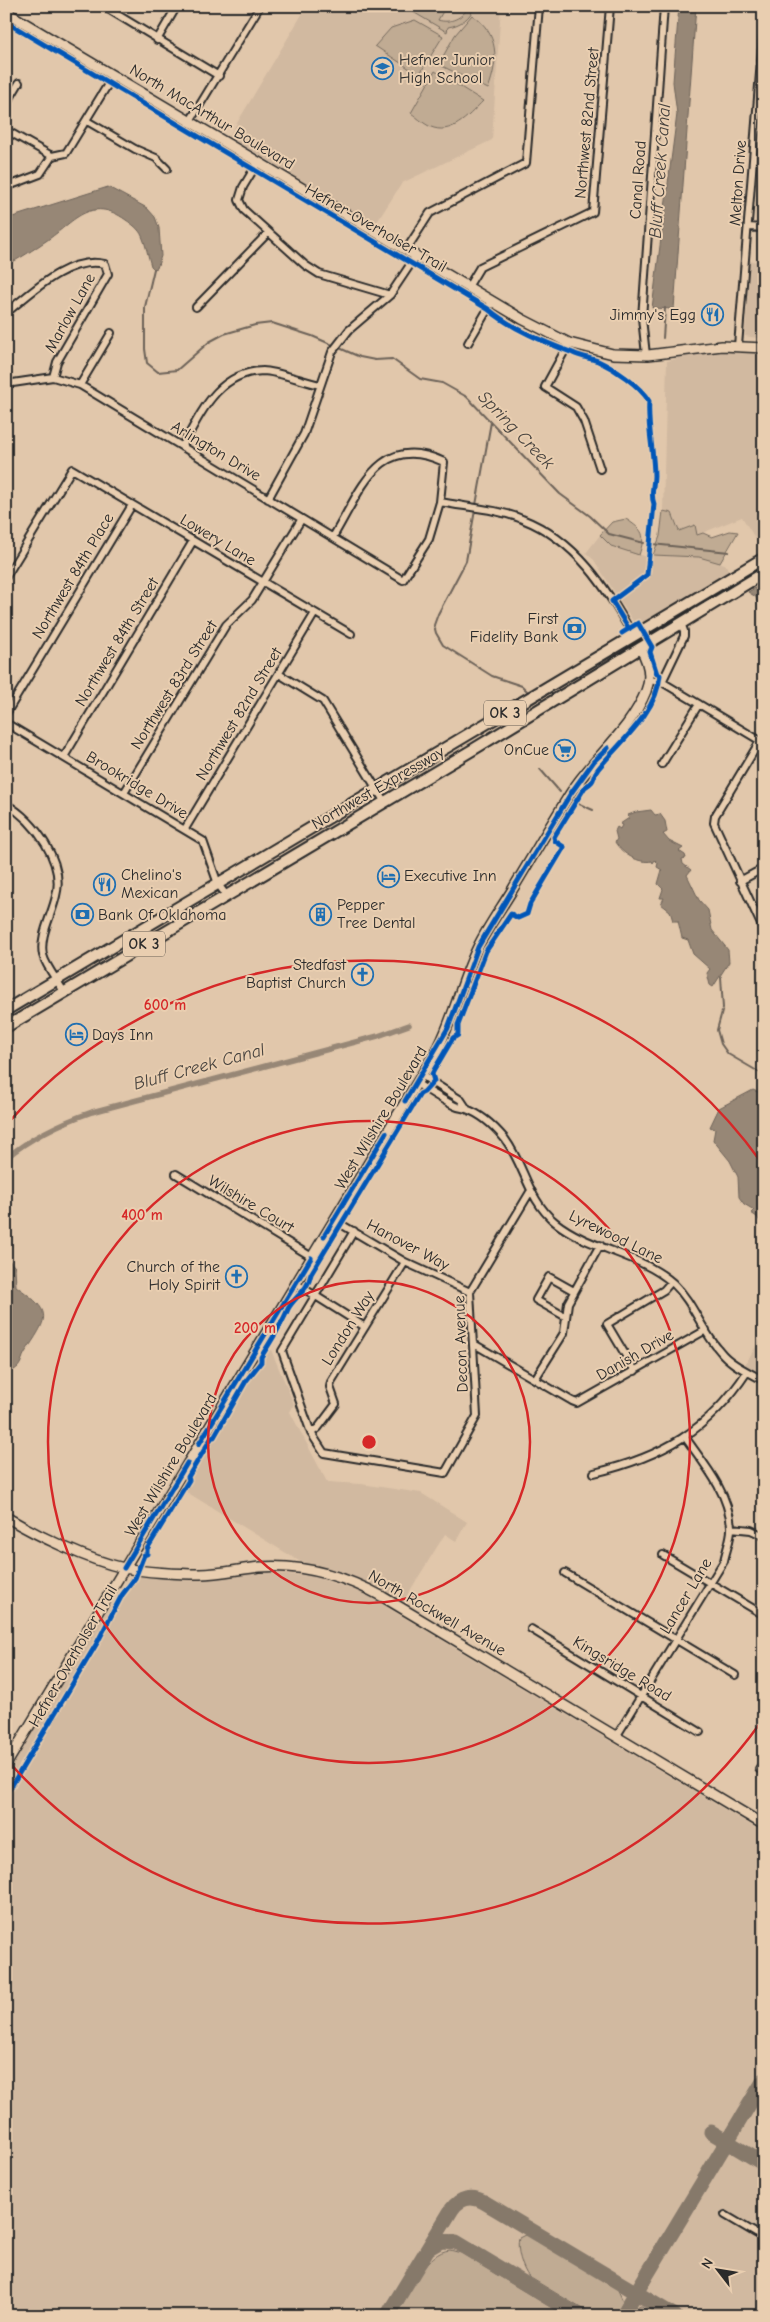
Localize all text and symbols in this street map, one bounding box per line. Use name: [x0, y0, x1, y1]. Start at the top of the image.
street label: Northwest 82nd Street: [571, 46, 603, 199]
place label: Hefner Junior High School: [399, 51, 495, 87]
school or university icon: Hefner Junior High School: [371, 57, 395, 81]
street label: North MacArthur Boulevard: [126, 61, 298, 173]
water label: Bluff Creek Canal: [645, 102, 675, 239]
street label: Melton Drive: [726, 139, 750, 227]
street label: Canal Road: [626, 140, 650, 220]
street label: Hefner-Overholser Trail: [302, 180, 450, 276]
street label: Marlow Lane: [41, 270, 99, 356]
restaurant icon: Jimmy's Egg: [700, 303, 724, 327]
place label: Jimmy's Egg: [610, 306, 696, 324]
water label: Spring Creek: [473, 387, 559, 474]
street label: Arlington Drive: [168, 417, 264, 485]
street label: Northwest 84th Place: [28, 510, 118, 642]
street label: Lowery Lane: [177, 510, 259, 570]
street label: Northwest 84th Street: [71, 574, 163, 710]
place label: First Fidelity Bank: [470, 610, 558, 646]
bank icon: First Fidelity Bank: [562, 616, 586, 640]
street label: Northwest 83rd Street: [127, 617, 221, 753]
street label: Northwest 82nd Street: [192, 644, 286, 784]
road number: OK 3: [484, 700, 526, 726]
supermarket icon: OnCue: [553, 738, 577, 762]
place label: OnCue: [504, 741, 549, 759]
street label: Northwest Expressway: [308, 742, 448, 833]
street label: Brookridge Drive: [83, 748, 191, 822]
hotel icon: Executive Inn: [376, 864, 400, 888]
place label: Chelino's Mexican: [121, 866, 182, 902]
place label: Executive Inn: [404, 867, 497, 885]
restaurant icon: Chelino's Mexican: [93, 872, 117, 896]
place label: Pepper Tree Dental: [337, 896, 416, 932]
building icon: Pepper Tree Dental: [309, 902, 333, 926]
bank icon: Bank Of Oklahoma: [70, 903, 94, 927]
place label: Bank Of Oklahoma: [98, 906, 227, 924]
road number: OK 3: [123, 932, 165, 956]
place label: Stedfast Baptist Church: [246, 956, 346, 992]
church icon: Stedfast Baptist Church: [350, 962, 374, 986]
text: 600 m: [144, 996, 186, 1014]
hotel icon: Days Inn: [64, 1023, 88, 1047]
place label: Days Inn: [92, 1026, 153, 1044]
water label: Bluff Creek Canal: [131, 1039, 268, 1095]
street label: West Wilshire Boulevard: [331, 1043, 431, 1193]
street label: Wilshire Court: [205, 1171, 297, 1237]
text: 400 m: [121, 1206, 163, 1224]
street label: Lyrewood Lane: [566, 1207, 666, 1267]
street label: Hanover Way: [363, 1216, 453, 1275]
place label: Church of the Holy Spirit: [127, 1258, 220, 1294]
church icon: Church of the Holy Spirit: [224, 1264, 248, 1288]
street label: London Way: [318, 1287, 378, 1369]
street label: Decon Avenue: [450, 1295, 472, 1393]
text: 200 m: [234, 1319, 276, 1337]
street label: Danish Drive: [593, 1326, 677, 1384]
street label: West Wilshire Boulevard: [121, 1390, 221, 1540]
centre of rings: [360, 1433, 378, 1451]
street label: Lancer Lane: [656, 1555, 716, 1637]
street label: North Rockwell Avenue: [365, 1566, 509, 1660]
street label: Hefner-Overholser Trail: [25, 1582, 121, 1730]
street label: Kingsridge Road: [570, 1633, 674, 1705]
north arrow: [692, 2244, 742, 2294]
text: N: [698, 2255, 717, 2272]

